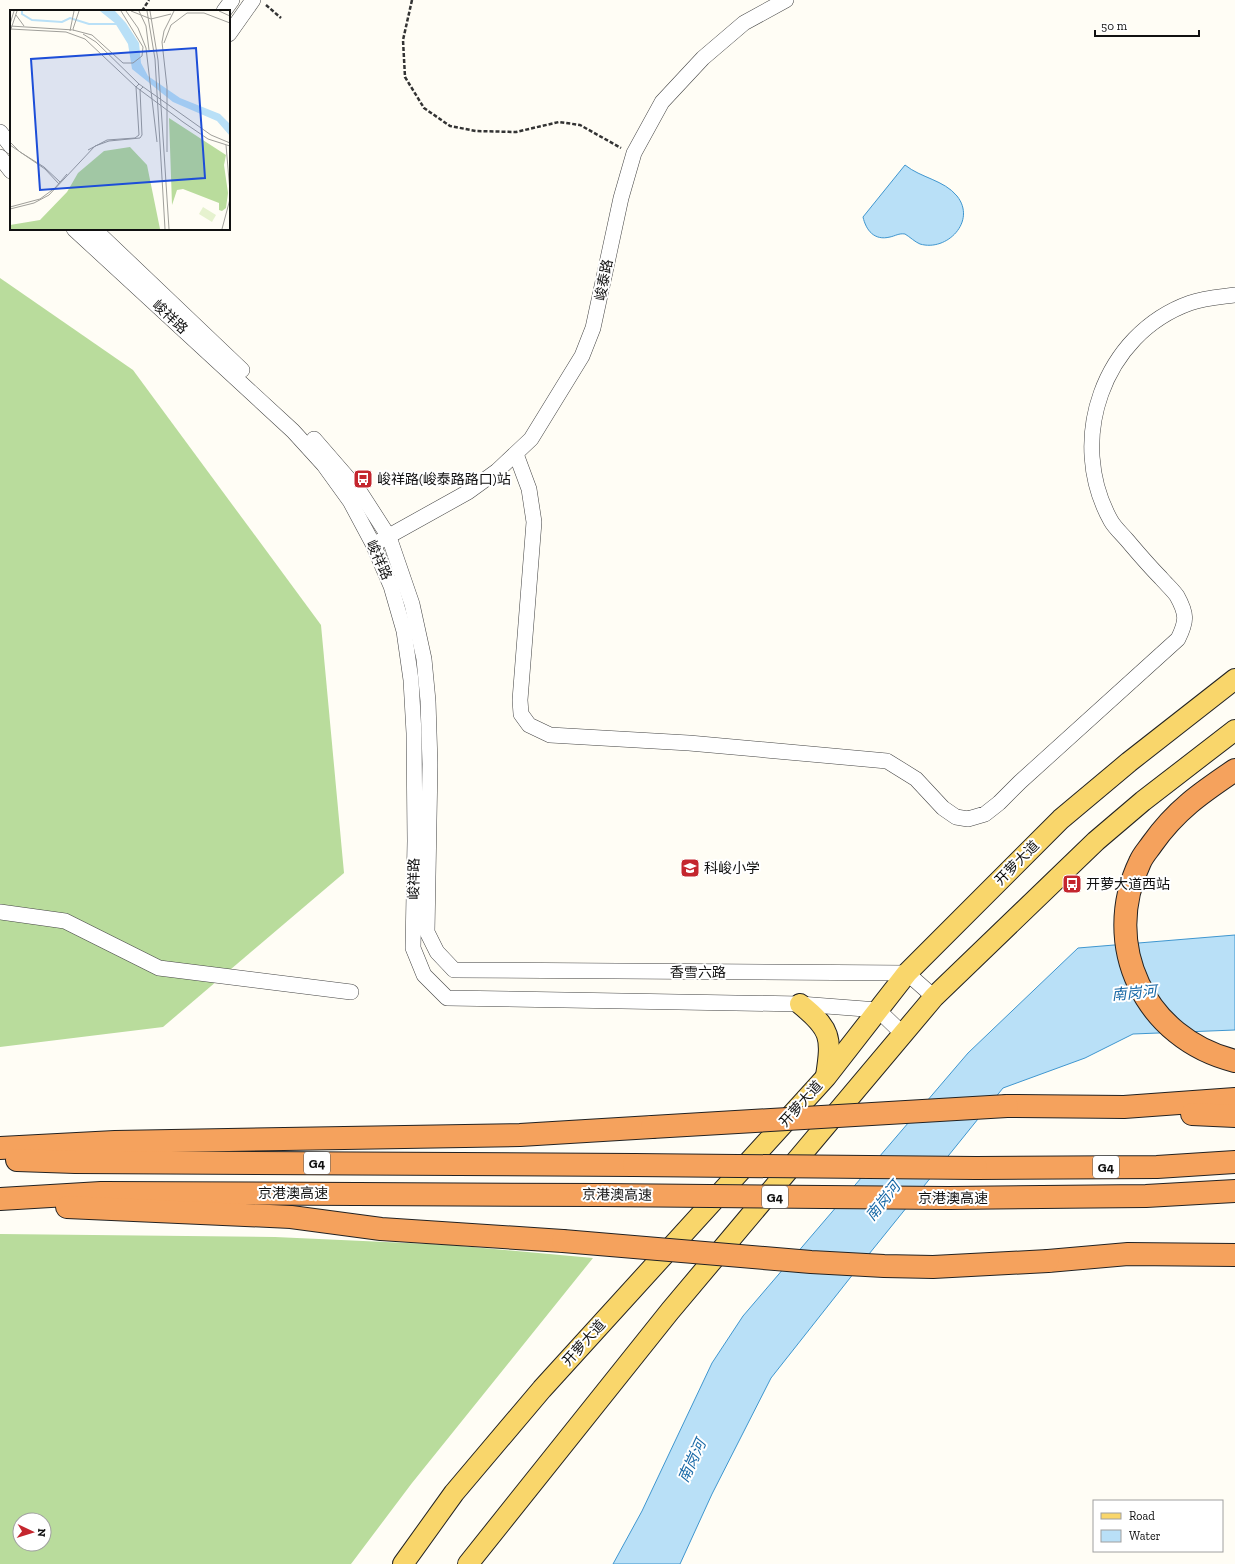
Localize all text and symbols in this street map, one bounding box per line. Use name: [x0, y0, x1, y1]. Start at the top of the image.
inset map: [10, 10, 230, 230]
scale bar: [1095, 12, 1199, 38]
text: 50 m: [1101, 19, 1128, 33]
street label: 峻泰路: [592, 258, 616, 302]
street label: 峻祥路: [149, 296, 191, 338]
bus stop icon: 峻祥路(峻泰路路口)站: [352, 468, 374, 490]
place label: 峻祥路(峻泰路路口)站: [377, 471, 511, 488]
street label: 峻祥路: [363, 537, 395, 583]
street label: 开萝大道: [991, 837, 1043, 889]
school or university icon: 科峻小学: [679, 857, 701, 879]
street label: 峻祥路: [405, 858, 423, 900]
place label: 科峻小学: [704, 860, 760, 877]
bus stop icon: 开萝大道西站: [1061, 873, 1083, 895]
place label: 开萝大道西站: [1086, 876, 1170, 893]
street label: 香雪六路: [670, 964, 726, 981]
water label: 南岗河: [1111, 982, 1160, 1004]
street label: 开萝大道: [776, 1078, 826, 1130]
road number: G4: [304, 1152, 330, 1174]
road number: G4: [1093, 1156, 1119, 1178]
water label: 南岗河: [862, 1176, 906, 1224]
street label: 京港澳高速: [258, 1185, 328, 1202]
street label: 京港澳高速: [582, 1186, 652, 1204]
road number: G4: [762, 1186, 788, 1208]
street label: 京港澳高速: [918, 1190, 988, 1207]
street label: 开萝大道: [559, 1317, 609, 1369]
water label: 南岗河: [674, 1434, 711, 1485]
legend: [1093, 1500, 1223, 1552]
text: Road: [1129, 1509, 1155, 1523]
north arrow: [12, 1512, 52, 1552]
text: N: [35, 1528, 48, 1538]
text: Water: [1129, 1529, 1161, 1543]

